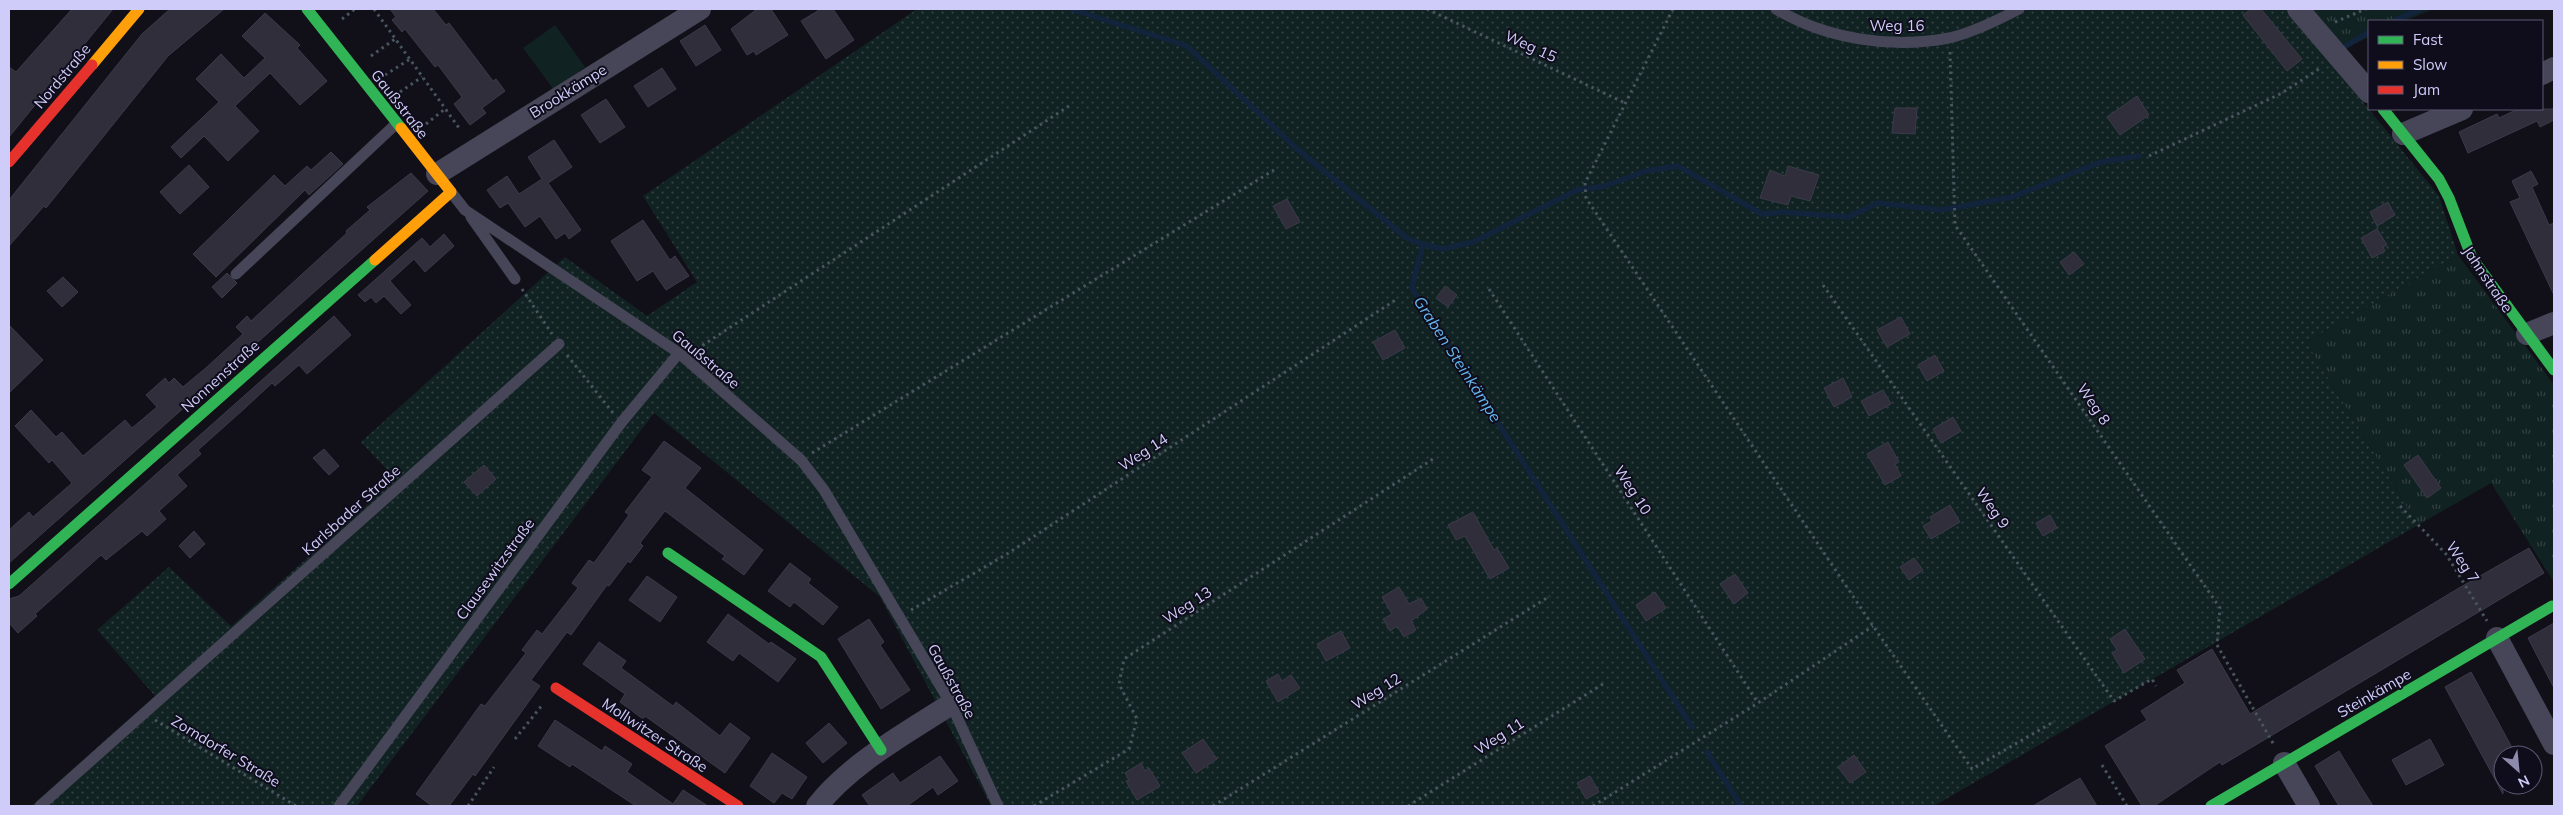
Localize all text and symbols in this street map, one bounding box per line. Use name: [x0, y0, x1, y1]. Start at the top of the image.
street label: Weg 16: [1870, 16, 1924, 35]
legend: [2368, 20, 2543, 110]
street label: Weg 15: [1502, 26, 1560, 66]
text: Fast: [2413, 30, 2443, 49]
street label: Nordstraße: [29, 40, 95, 112]
text: Slow: [2413, 55, 2447, 74]
street label: Brookkämpe: [526, 60, 610, 122]
street label: Gaußstraße: [367, 66, 433, 142]
text: Jam: [2413, 80, 2440, 99]
street label: Jahnstraße: [2459, 242, 2517, 316]
water label: Graben Steinkämpe: [1410, 292, 1506, 426]
street label: Gaußstraße: [668, 325, 744, 393]
street label: Nonnenstraße: [177, 336, 263, 416]
street label: Weg 8: [2073, 380, 2115, 428]
street label: Weg 14: [1115, 429, 1171, 475]
street label: Karlsbader Straße: [298, 461, 404, 559]
street label: Weg 10: [1610, 462, 1656, 518]
street label: Weg 9: [1972, 484, 2014, 532]
street label: Clausewitzstraße: [452, 514, 538, 624]
street label: Weg 7: [2442, 538, 2484, 586]
street label: Weg 13: [1159, 582, 1215, 628]
street label: Gaußstraße: [924, 640, 980, 722]
street label: Steinkämpe: [2334, 664, 2414, 722]
street label: Weg 12: [1348, 668, 1404, 714]
street label: Mollwitzer Straße: [599, 694, 711, 776]
street label: Zorndorfer Straße: [168, 711, 284, 791]
street label: Weg 11: [1471, 713, 1527, 759]
north arrow: [2493, 745, 2543, 795]
text: N: [2515, 771, 2533, 792]

